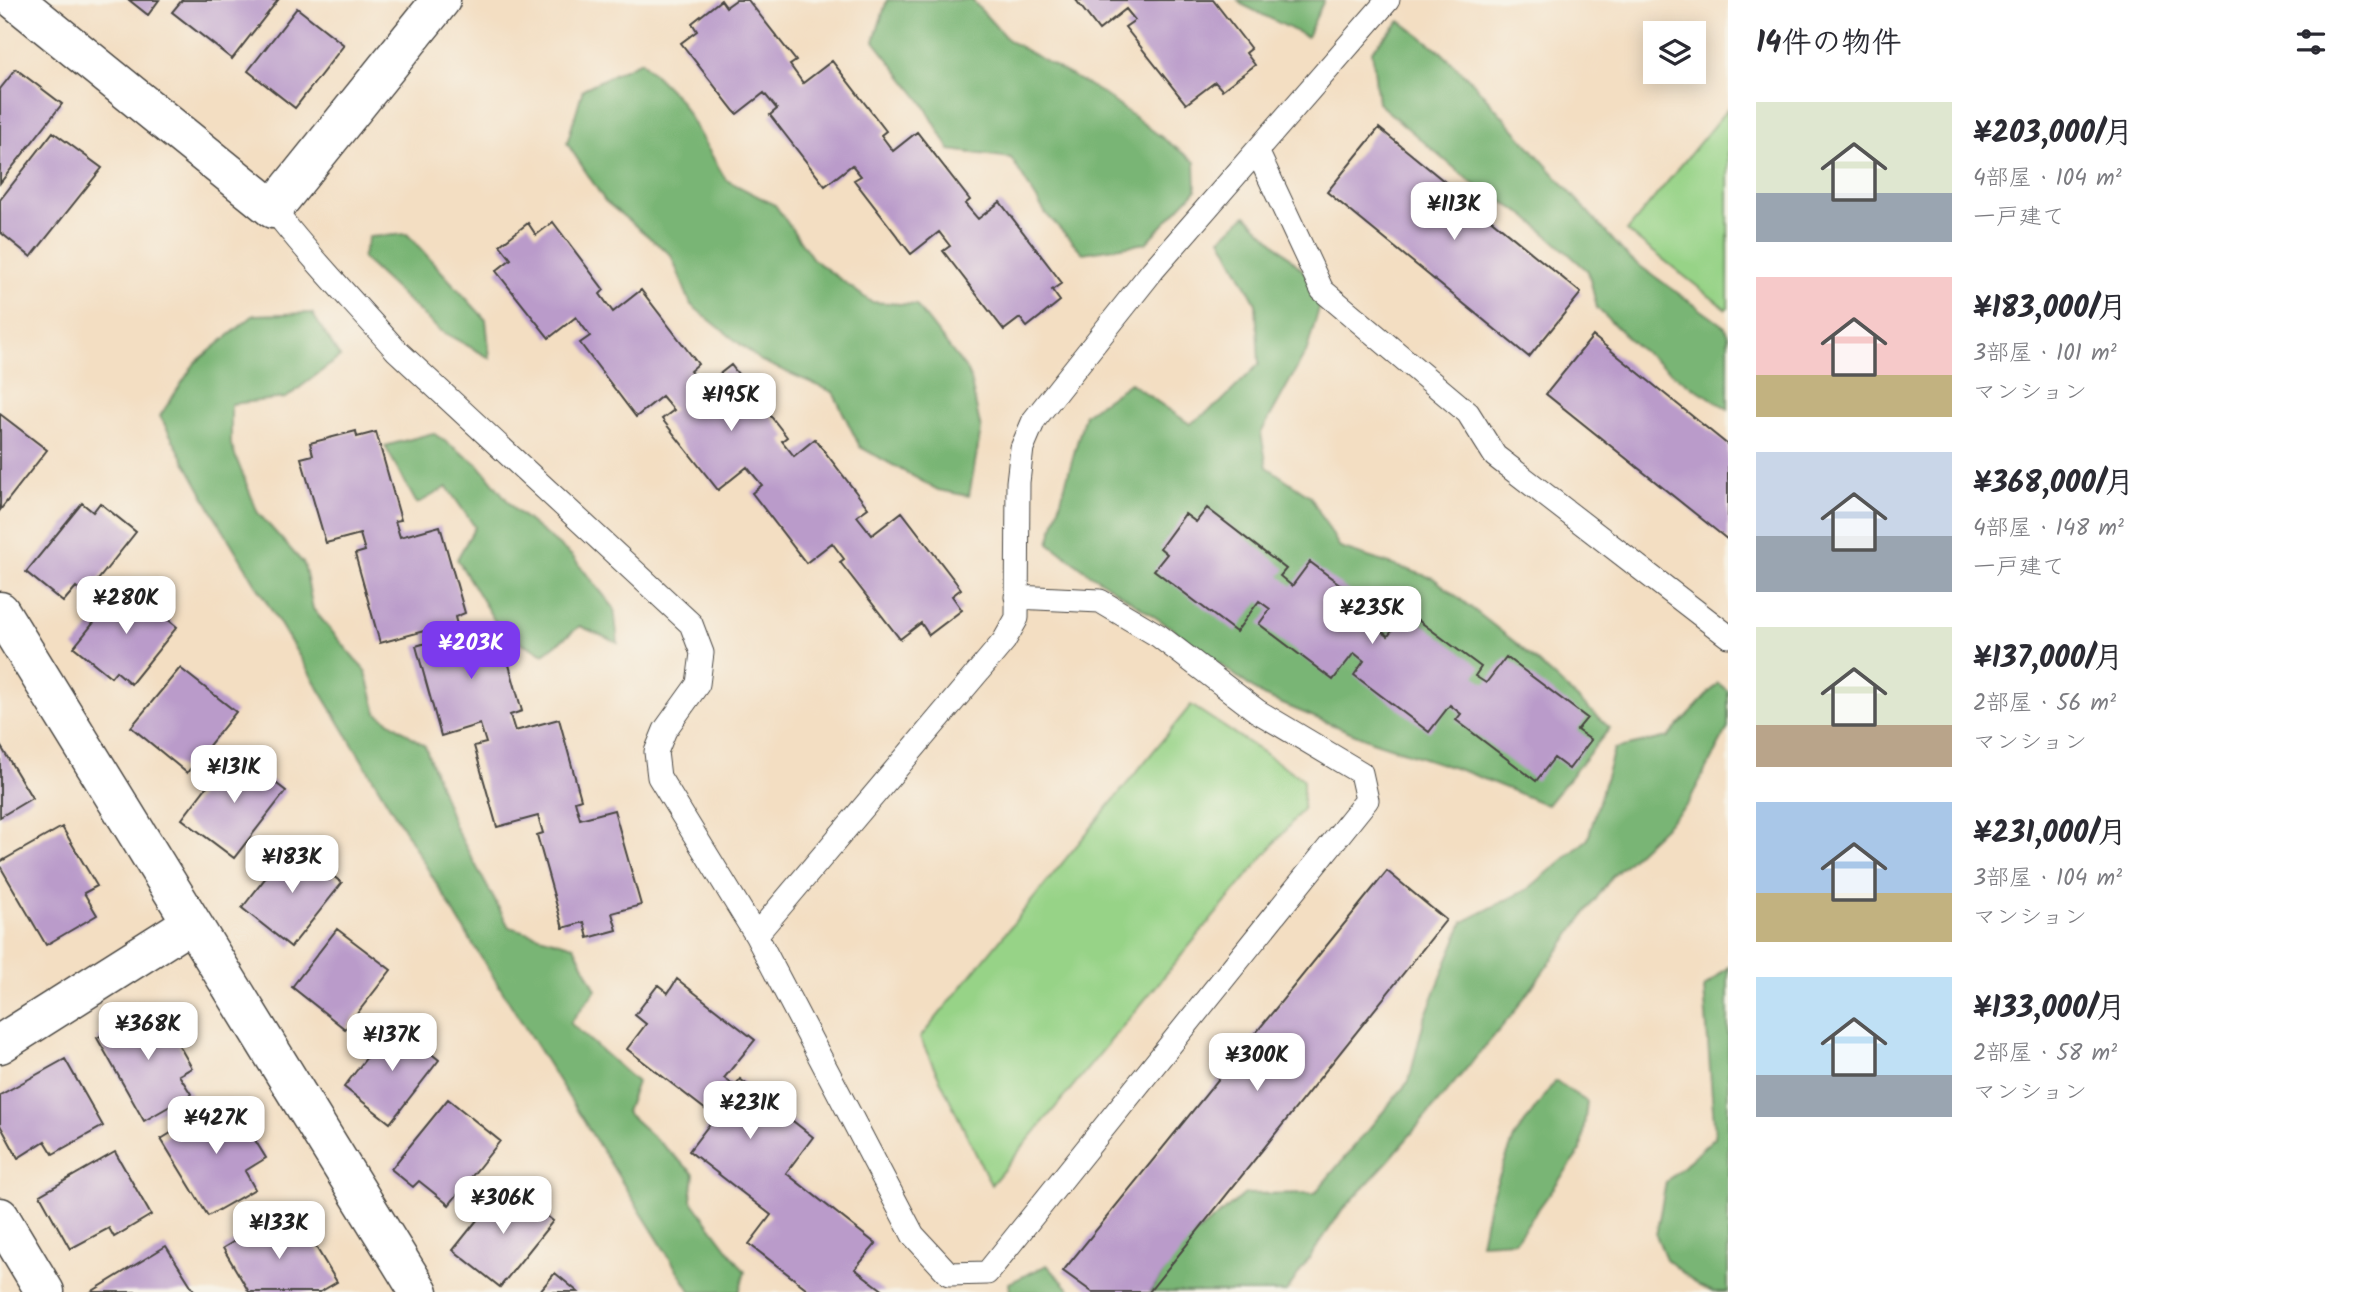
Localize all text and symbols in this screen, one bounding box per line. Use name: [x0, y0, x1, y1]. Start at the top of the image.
text: 14件の物件: [1756, 20, 1901, 68]
map controls: [1643, 21, 1706, 84]
button: layers: [1643, 21, 1706, 84]
icon: filters: [2292, 23, 2330, 61]
text: ¥203,000/月: [1973, 110, 2133, 158]
icon: home: [1812, 130, 1896, 214]
text: 4部屋 · 104 m²: [1973, 161, 2122, 197]
pin: ¥113K: [1405, 182, 1503, 242]
text: ¥113K: [1427, 187, 1481, 223]
text: 一戸建て: [1973, 200, 2065, 236]
text: ¥183,000/月: [1973, 285, 2127, 333]
icon: home: [1812, 305, 1896, 389]
text: 3部屋 · 101 m²: [1973, 336, 2117, 372]
pin: ¥195K: [682, 374, 780, 433]
text: マンション: [1973, 375, 2087, 411]
text: ¥195K: [702, 378, 760, 414]
text: ¥368,000/月: [1973, 460, 2134, 508]
icon: home: [1812, 480, 1896, 564]
text: 4部屋 · 148 m²: [1973, 511, 2124, 547]
text: 一戸建て: [1973, 550, 2065, 586]
pin: ¥280K: [77, 576, 175, 636]
text: ¥280K: [93, 581, 159, 617]
pin: ¥235K: [1323, 586, 1421, 646]
text: ¥235K: [1339, 591, 1405, 627]
pin: ¥203K: [422, 622, 520, 681]
text: ¥203K: [438, 626, 504, 662]
text: ¥137,000/月: [1973, 635, 2124, 683]
icon: home: [1812, 655, 1896, 739]
text: 2部屋 · 56 m²: [1973, 686, 2116, 722]
text: マンション: [1973, 725, 2087, 761]
pin: ¥131K: [185, 746, 283, 805]
text: ¥131K: [207, 750, 261, 786]
text: ¥231,000/月: [1973, 810, 2127, 858]
icon: home: [1812, 830, 1896, 914]
pin: ¥183K: [243, 836, 341, 895]
text: ¥183K: [261, 840, 323, 876]
text: 3部屋 · 104 m²: [1973, 861, 2122, 897]
text: マンション: [1973, 900, 2087, 936]
text: ¥133,000/月: [1973, 985, 2126, 1033]
pin: ¥368K: [99, 1002, 197, 1062]
icon: home: [1812, 1005, 1896, 1089]
text: ¥368K: [115, 1007, 181, 1043]
pin: ¥137K: [343, 1014, 441, 1073]
text: ¥137K: [363, 1018, 421, 1054]
pin: ¥300K: [1208, 1034, 1306, 1093]
text: 2部屋 · 58 m²: [1973, 1036, 2117, 1072]
text: ¥300K: [1225, 1038, 1289, 1074]
text: マンション: [1973, 1075, 2087, 1111]
pin: ¥231K: [701, 1082, 799, 1141]
text: ¥231K: [720, 1086, 780, 1122]
pin: ¥427K: [167, 1096, 265, 1156]
text: ¥427K: [184, 1101, 248, 1137]
pin: ¥306K: [454, 1176, 552, 1236]
text: ¥306K: [471, 1181, 535, 1217]
pin: ¥133K: [230, 1202, 328, 1261]
text: ¥133K: [249, 1206, 309, 1242]

